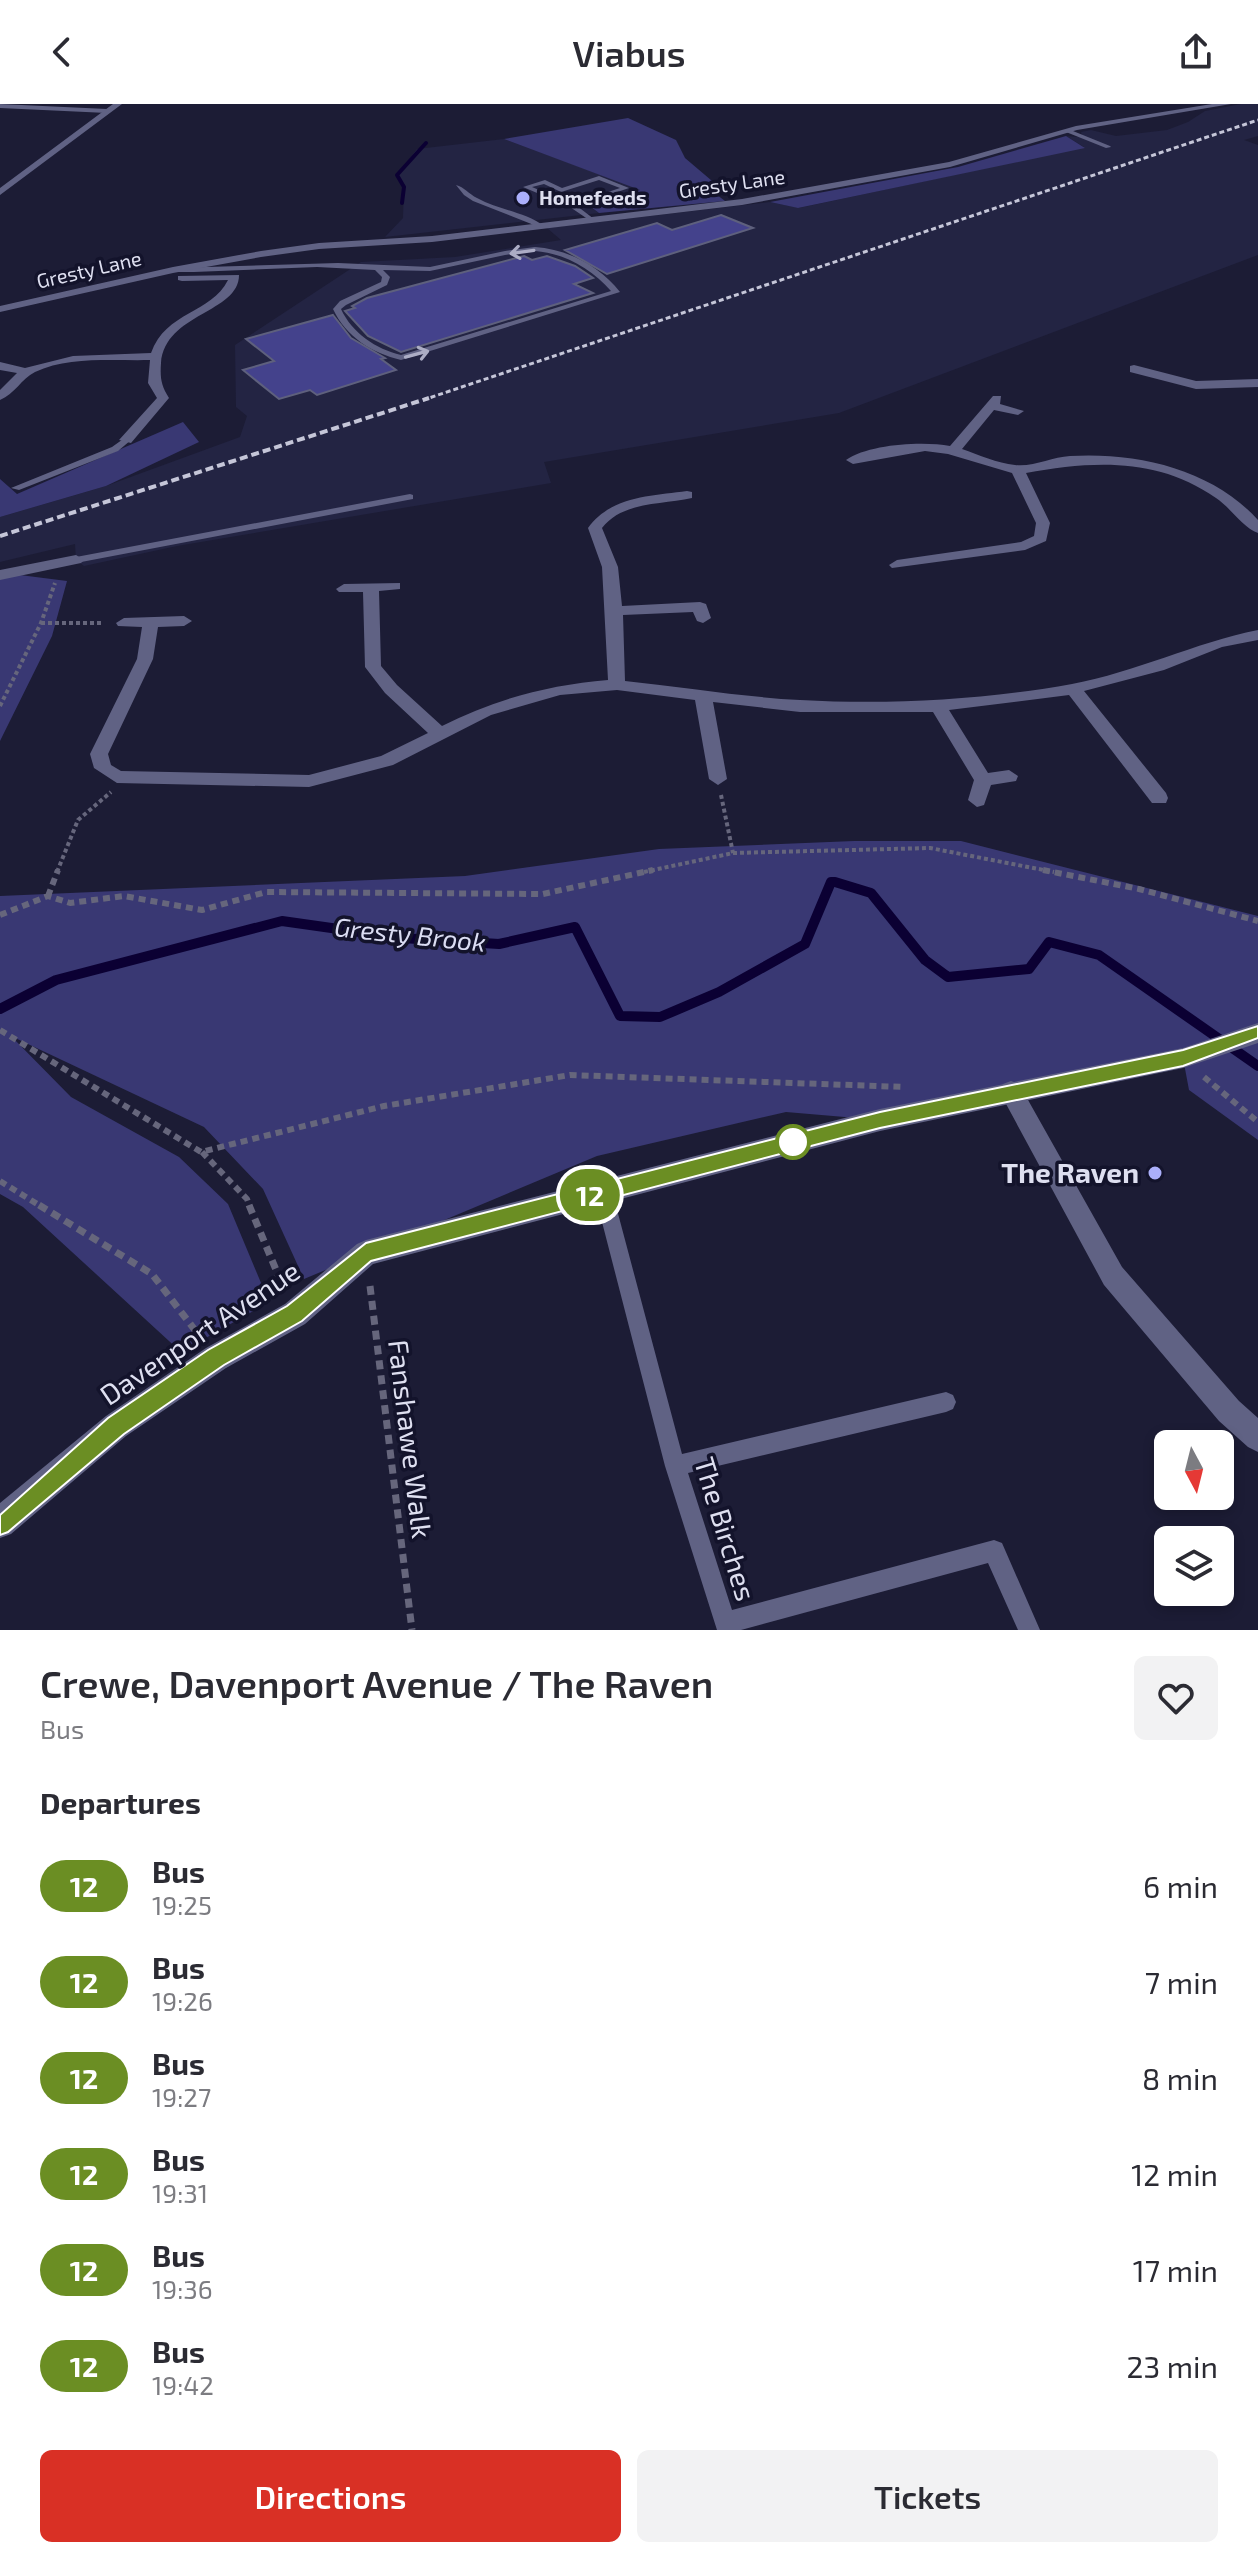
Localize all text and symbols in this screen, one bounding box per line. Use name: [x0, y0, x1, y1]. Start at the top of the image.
icon: back: [40, 30, 84, 74]
icon: share: [1174, 30, 1218, 74]
text: Viabus: [572, 31, 686, 74]
street label: Gresty Lane: [677, 164, 787, 202]
place label: Homefeeds: [539, 185, 647, 209]
marker: Homefeeds: [514, 189, 532, 207]
one-way arrow: [509, 244, 536, 259]
street label: Gresty Lane: [34, 245, 144, 293]
one-way arrow: [404, 346, 430, 361]
water label: Gresty Brook: [333, 910, 487, 958]
unlabelled marker: [776, 1125, 810, 1159]
place label: The Raven: [1001, 1155, 1139, 1189]
marker: The Raven: [1146, 1164, 1164, 1182]
line badge: 12: [554, 1169, 626, 1221]
text: 12: [576, 1178, 604, 1212]
street label: Davenport Avenue: [93, 1253, 306, 1412]
street label: Fanshawe Walk: [382, 1338, 440, 1540]
north arrow: [1154, 1430, 1234, 1510]
map controls: [1154, 1430, 1234, 1606]
street label: The Birches: [688, 1453, 764, 1605]
button: layers: [1154, 1526, 1234, 1606]
button: heart: [1134, 1656, 1218, 1740]
text: Crewe, Davenport Avenue / The Raven: [40, 1660, 713, 1706]
text: Bus: [40, 1713, 84, 1744]
text: Departures: [40, 1784, 201, 1820]
text: Bus: [152, 1853, 205, 1889]
text: 6 min: [1143, 1868, 1218, 1904]
text: 12: [70, 1869, 98, 1903]
text: 19:25: [152, 1889, 212, 1920]
text: Bus: [152, 1949, 205, 1985]
text: 7 min: [1145, 1964, 1218, 2000]
text: 12: [70, 1965, 98, 1999]
text: 19:26: [152, 1985, 213, 2016]
text: Bus: [152, 2045, 205, 2081]
text: 8 min: [1142, 2060, 1218, 2096]
text: 12: [70, 2061, 98, 2095]
text: 19:27: [152, 2081, 211, 2112]
text: Bus: [152, 2141, 205, 2177]
text: 12 min: [1131, 2156, 1218, 2192]
text: 12: [70, 2157, 98, 2191]
text: 19:31: [152, 2177, 208, 2208]
text: Bus: [152, 2237, 205, 2273]
text: 17 min: [1133, 2252, 1218, 2288]
text: 12: [70, 2253, 98, 2287]
text: 19:36: [152, 2273, 213, 2304]
text: Bus: [152, 2333, 205, 2369]
text: 23 min: [1127, 2348, 1218, 2384]
text: 12: [70, 2349, 98, 2383]
text: 19:42: [152, 2369, 214, 2400]
button: Directions: [40, 2450, 621, 2542]
button: Tickets: [637, 2450, 1218, 2542]

